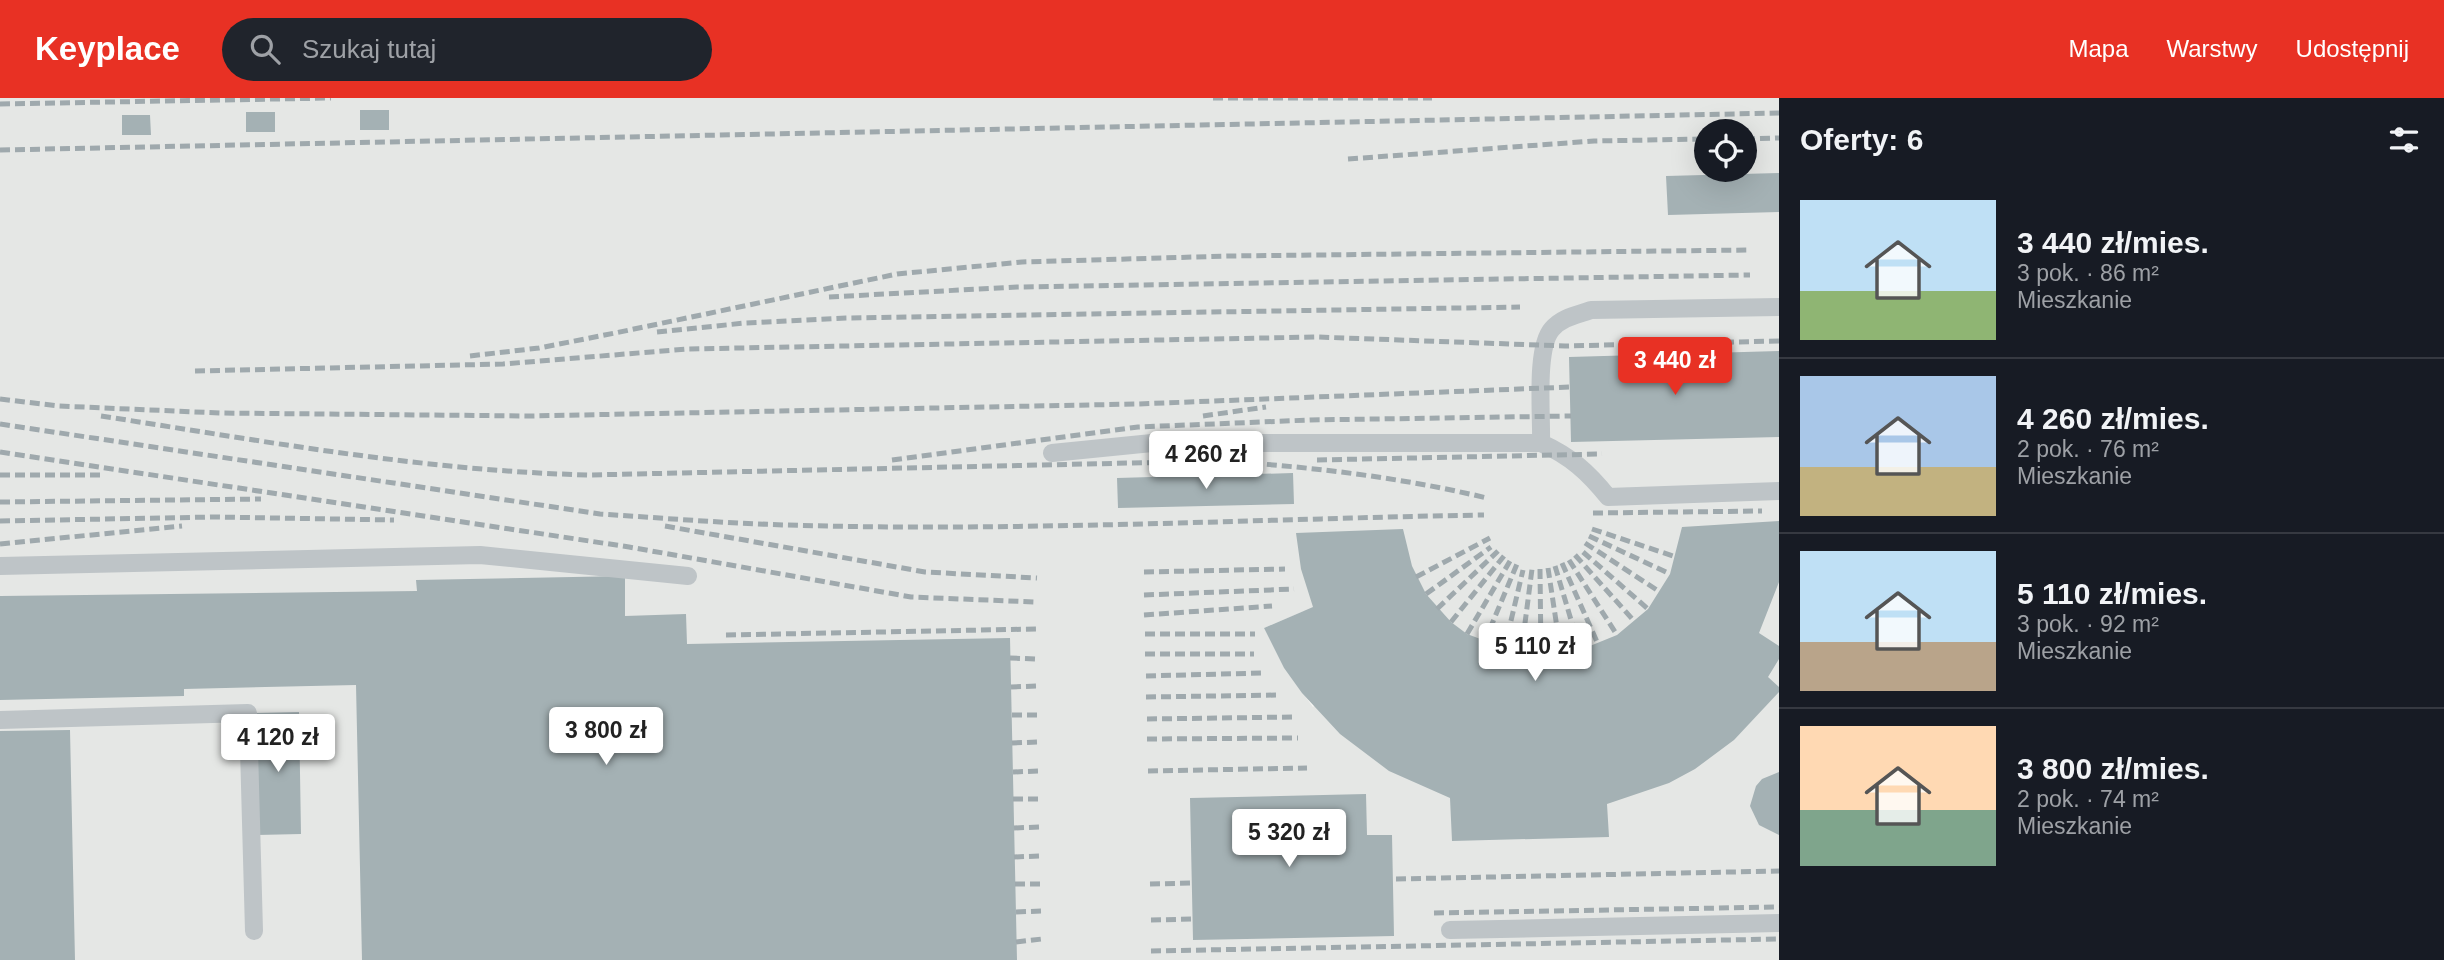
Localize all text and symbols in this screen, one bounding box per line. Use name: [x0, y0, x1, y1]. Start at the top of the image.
search box: [222, 18, 712, 81]
text: Keyplace: [35, 30, 180, 67]
icon: search: [246, 30, 284, 68]
text: Szukaj tutaj: [302, 34, 436, 64]
text: Mapa: [2068, 35, 2128, 62]
text: Warstwy: [2166, 35, 2258, 62]
text: Udostępnij: [2296, 35, 2409, 62]
map controls: [1694, 119, 1757, 182]
button: locate: [1694, 119, 1757, 182]
icon: filters: [2385, 121, 2423, 159]
text: Oferty: 6: [1800, 123, 1923, 156]
text: 3 440 zł/mies.: [2017, 226, 2209, 259]
icon: home: [1856, 228, 1940, 312]
text: 3 pok. · 86 m²: [2017, 260, 2159, 286]
text: Mieszkanie: [2017, 287, 2132, 313]
pin: 3 440 zł: [1603, 338, 1747, 397]
text: 3 440 zł: [1634, 347, 1716, 373]
text: 4 260 zł/mies.: [2017, 402, 2209, 435]
icon: home: [1856, 404, 1940, 488]
pin: 4 260 zł: [1134, 432, 1278, 491]
text: 2 pok. · 76 m²: [2017, 436, 2159, 462]
text: 4 260 zł: [1165, 441, 1247, 467]
text: Mieszkanie: [2017, 463, 2132, 489]
text: 5 110 zł/mies.: [2017, 577, 2207, 610]
icon: home: [1856, 579, 1940, 663]
text: 3 pok. · 92 m²: [2017, 611, 2159, 637]
pin: 5 110 zł: [1463, 624, 1607, 683]
text: 5 110 zł: [1495, 633, 1575, 659]
text: Mieszkanie: [2017, 638, 2132, 664]
pin: 3 800 zł: [534, 708, 678, 767]
pin: 4 120 zł: [206, 714, 350, 774]
text: 3 800 zł: [565, 717, 647, 743]
text: 4 120 zł: [237, 724, 319, 750]
text: 3 800 zł/mies.: [2017, 752, 2209, 785]
icon: home: [1856, 754, 1940, 838]
text: 2 pok. · 74 m²: [2017, 786, 2159, 812]
pin: 5 320 zł: [1217, 810, 1361, 869]
text: Mieszkanie: [2017, 813, 2132, 839]
text: 5 320 zł: [1248, 819, 1330, 845]

